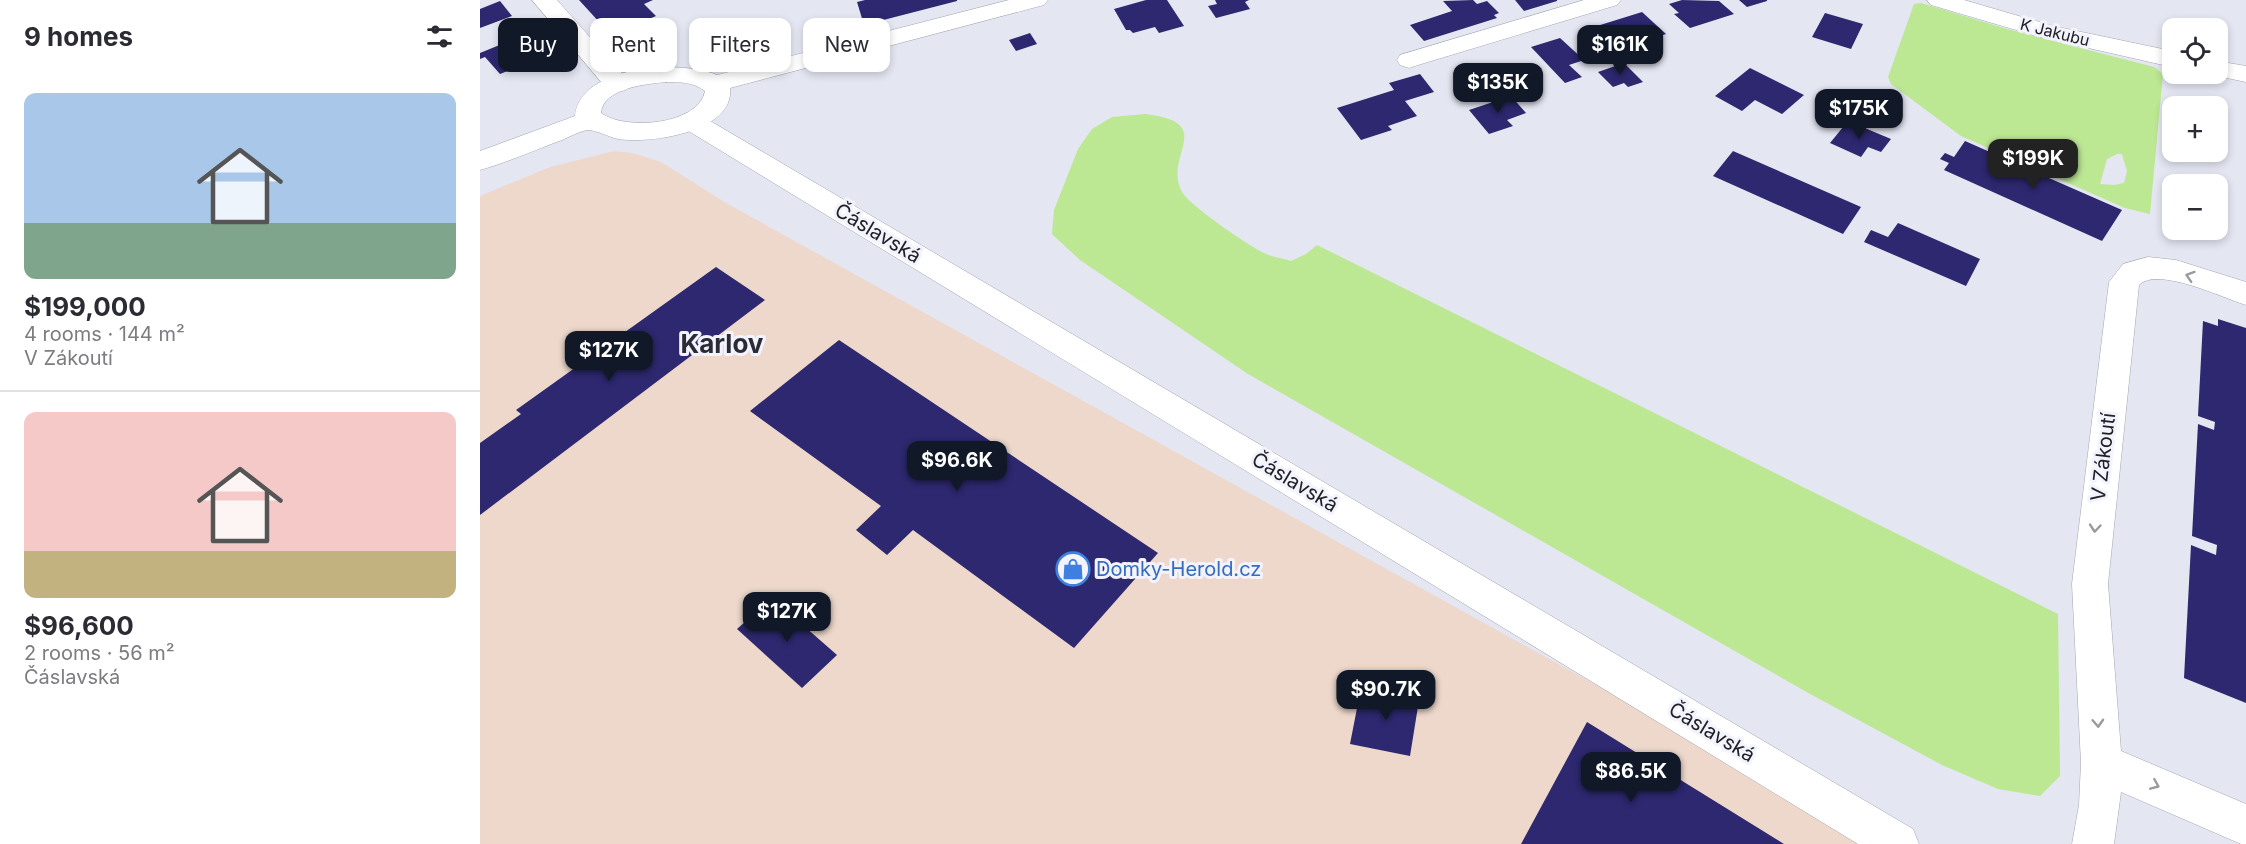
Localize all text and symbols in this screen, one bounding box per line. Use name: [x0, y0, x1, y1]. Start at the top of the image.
street label: K Jakubu: [2018, 14, 2092, 50]
chip: Buy: [498, 18, 578, 72]
chip: Rent: [590, 18, 677, 72]
chip: Filters: [689, 18, 791, 72]
chip: New: [803, 18, 890, 72]
map controls: [2162, 18, 2228, 240]
button: locate: [2162, 18, 2228, 84]
icon: filters: [423, 20, 456, 53]
text: 9 homes: [24, 21, 133, 52]
pin: $161K: [1578, 25, 1662, 76]
text: $161K: [1591, 32, 1649, 56]
pin: $135K: [1456, 63, 1540, 114]
text: $135K: [1467, 70, 1529, 94]
pin: $175K: [1817, 89, 1901, 140]
text: $175K: [1829, 96, 1889, 120]
button: +: [2162, 96, 2228, 162]
icon: home: [186, 132, 294, 240]
pin: $199K: [1991, 139, 2075, 190]
text: $199K: [2002, 146, 2064, 170]
button: −: [2162, 174, 2228, 240]
street label: Čáslavská: [831, 198, 925, 268]
one-way arrow: [2185, 271, 2196, 284]
text: $199,000: [24, 291, 146, 322]
text: 4 rooms · 144 m²: [24, 322, 185, 346]
district label: Karlov: [681, 328, 764, 359]
pin: $127K: [567, 331, 651, 382]
text: $127K: [579, 338, 639, 362]
text: V Zákoutí: [24, 346, 113, 370]
street label: V Zákoutí: [2086, 411, 2120, 503]
pin: $96.6K: [908, 441, 1006, 492]
street label: Čáslavská: [1248, 447, 1342, 517]
text: $96.6K: [921, 448, 993, 472]
icon: home: [186, 451, 294, 559]
one-way arrow: [2089, 524, 2102, 533]
shop icon: Domky-Herold.cz: [1055, 551, 1091, 587]
place label: Domky-Herold.cz: [1096, 557, 1261, 581]
pin: $127K: [745, 592, 829, 643]
text: $127K: [757, 599, 817, 623]
text: $96,600: [24, 610, 134, 641]
text: 2 rooms · 56 m²: [24, 641, 175, 665]
text: Čáslavská: [24, 665, 120, 689]
pin: $90.7K: [1337, 670, 1435, 721]
text: $90.7K: [1350, 677, 1422, 701]
street label: Čáslavská: [1665, 697, 1759, 767]
one-way arrow: [2092, 718, 2105, 727]
pin: $86.5K: [1582, 752, 1680, 803]
text: $86.5K: [1595, 759, 1667, 783]
one-way arrow: [2149, 778, 2160, 790]

